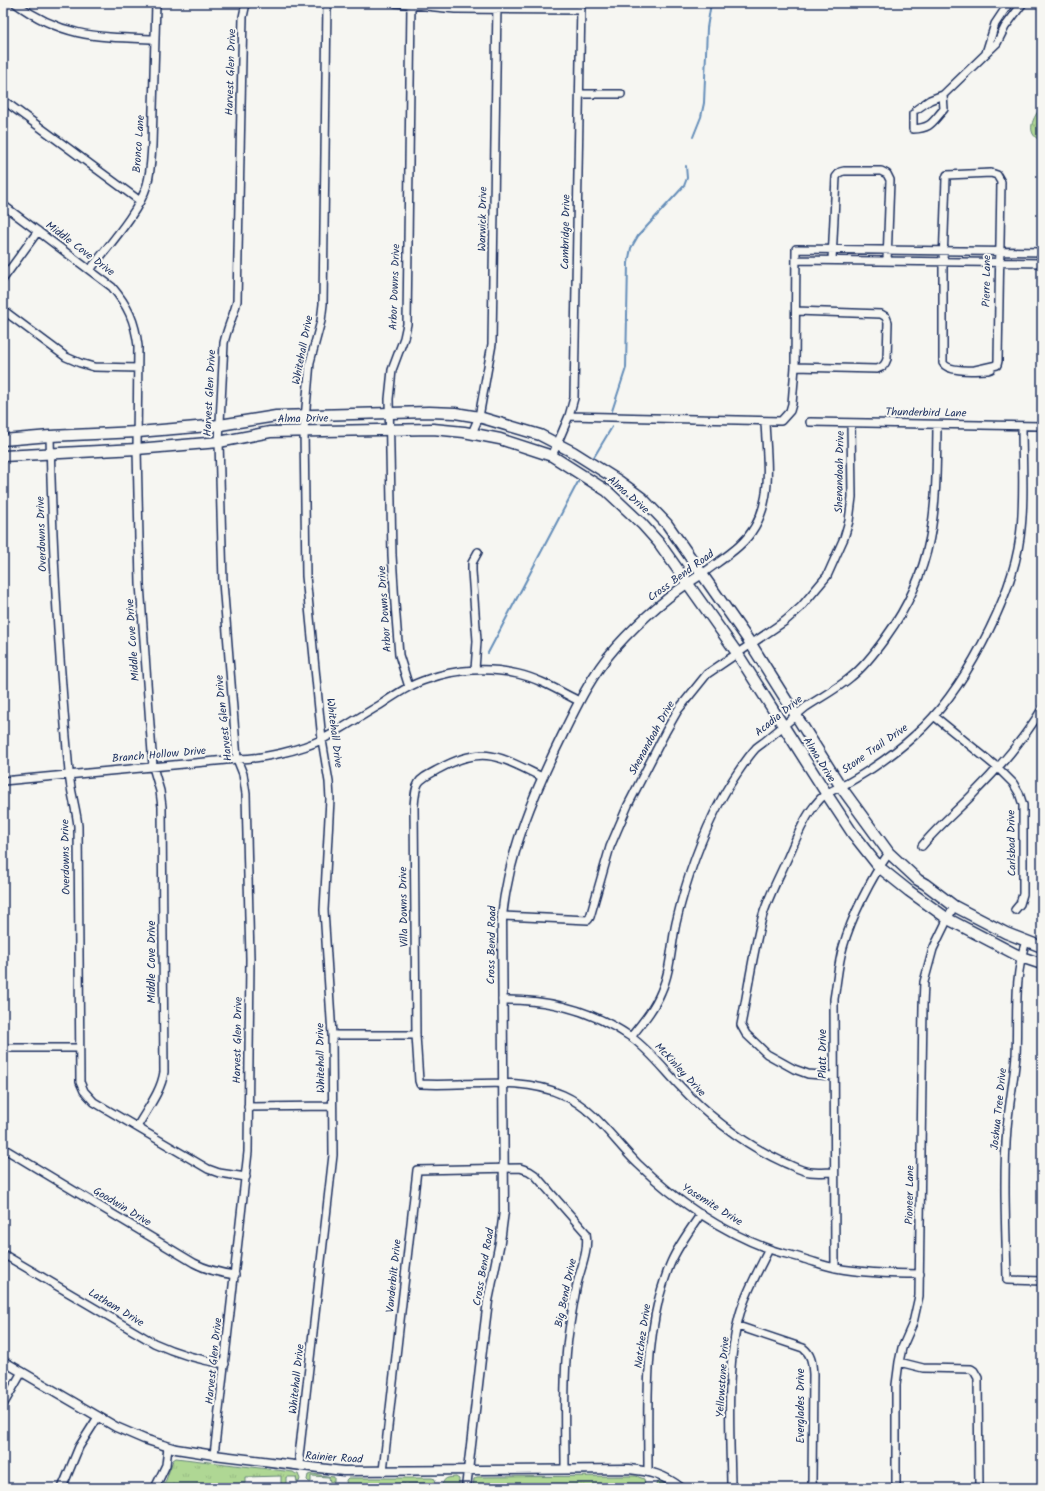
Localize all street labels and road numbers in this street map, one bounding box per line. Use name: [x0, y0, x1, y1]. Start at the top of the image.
street label: Harvest Glen Drive: [220, 28, 242, 116]
street label: Bronco Lane: [128, 115, 150, 173]
street label: Warwick Drive: [473, 186, 493, 252]
street label: Cambridge Drive: [556, 194, 576, 270]
street label: Middle Cove Drive: [41, 217, 119, 281]
street label: Arbor Downs Drive: [384, 243, 406, 331]
street label: Pierre Lane: [978, 255, 996, 307]
street label: Whitehall Drive: [287, 314, 319, 386]
street label: Harvest Glen Drive: [199, 349, 221, 437]
street label: Thunderbird Lane: [885, 403, 967, 423]
street label: Alma Drive: [278, 410, 329, 428]
street label: Shenandoah Drive: [830, 431, 850, 513]
street label: Alma Drive: [603, 472, 653, 518]
street label: Overdowns Drive: [32, 496, 52, 572]
street label: Cross Bend Road: [644, 545, 719, 606]
street label: Arbor Downs Drive: [373, 565, 397, 653]
street label: Middle Cove Drive: [121, 598, 145, 682]
street label: Harvest Glen Drive: [211, 674, 237, 762]
street label: Acadia Drive: [751, 691, 807, 741]
street label: Whitehall Drive: [321, 697, 347, 769]
street label: Shenandoah Drive: [624, 698, 680, 778]
street label: Stone Trail Drive: [838, 719, 912, 779]
street label: Alma Drive: [798, 734, 840, 786]
street label: Branch Hollow Drive: [111, 742, 207, 768]
street label: Carlsbad Drive: [1002, 810, 1022, 876]
street label: Overdowns Drive: [56, 819, 76, 895]
street label: Villa Downs Drive: [394, 866, 414, 948]
street label: Cross Bend Road: [482, 905, 502, 985]
street label: Middle Cove Drive: [143, 921, 161, 1003]
street label: Harvest Glen Drive: [228, 996, 248, 1084]
street label: Whitehall Drive: [311, 1023, 331, 1093]
street label: Platt Drive: [814, 1029, 832, 1079]
street label: McKinley Drive: [650, 1039, 710, 1101]
street label: Joshua Tree Drive: [986, 1067, 1012, 1151]
street label: Pioneer Lane: [900, 1165, 920, 1225]
street label: Yosemite Drive: [678, 1179, 746, 1231]
street label: Goodwin Drive: [89, 1182, 155, 1232]
street label: Cross Bend Road: [468, 1226, 500, 1307]
street label: Vanderbilt Drive: [381, 1238, 407, 1314]
street label: Big Bend Drive: [550, 1257, 582, 1329]
street label: Latham Drive: [85, 1284, 148, 1332]
street label: Natchez Drive: [630, 1303, 656, 1369]
street label: Harvest Glen Drive: [201, 1317, 227, 1405]
street label: Yellowstone Drive: [711, 1336, 735, 1418]
street label: Whitehall Drive: [284, 1343, 310, 1415]
street label: Everglades Drive: [792, 1368, 810, 1444]
street label: Rainier Road: [305, 1447, 364, 1469]

